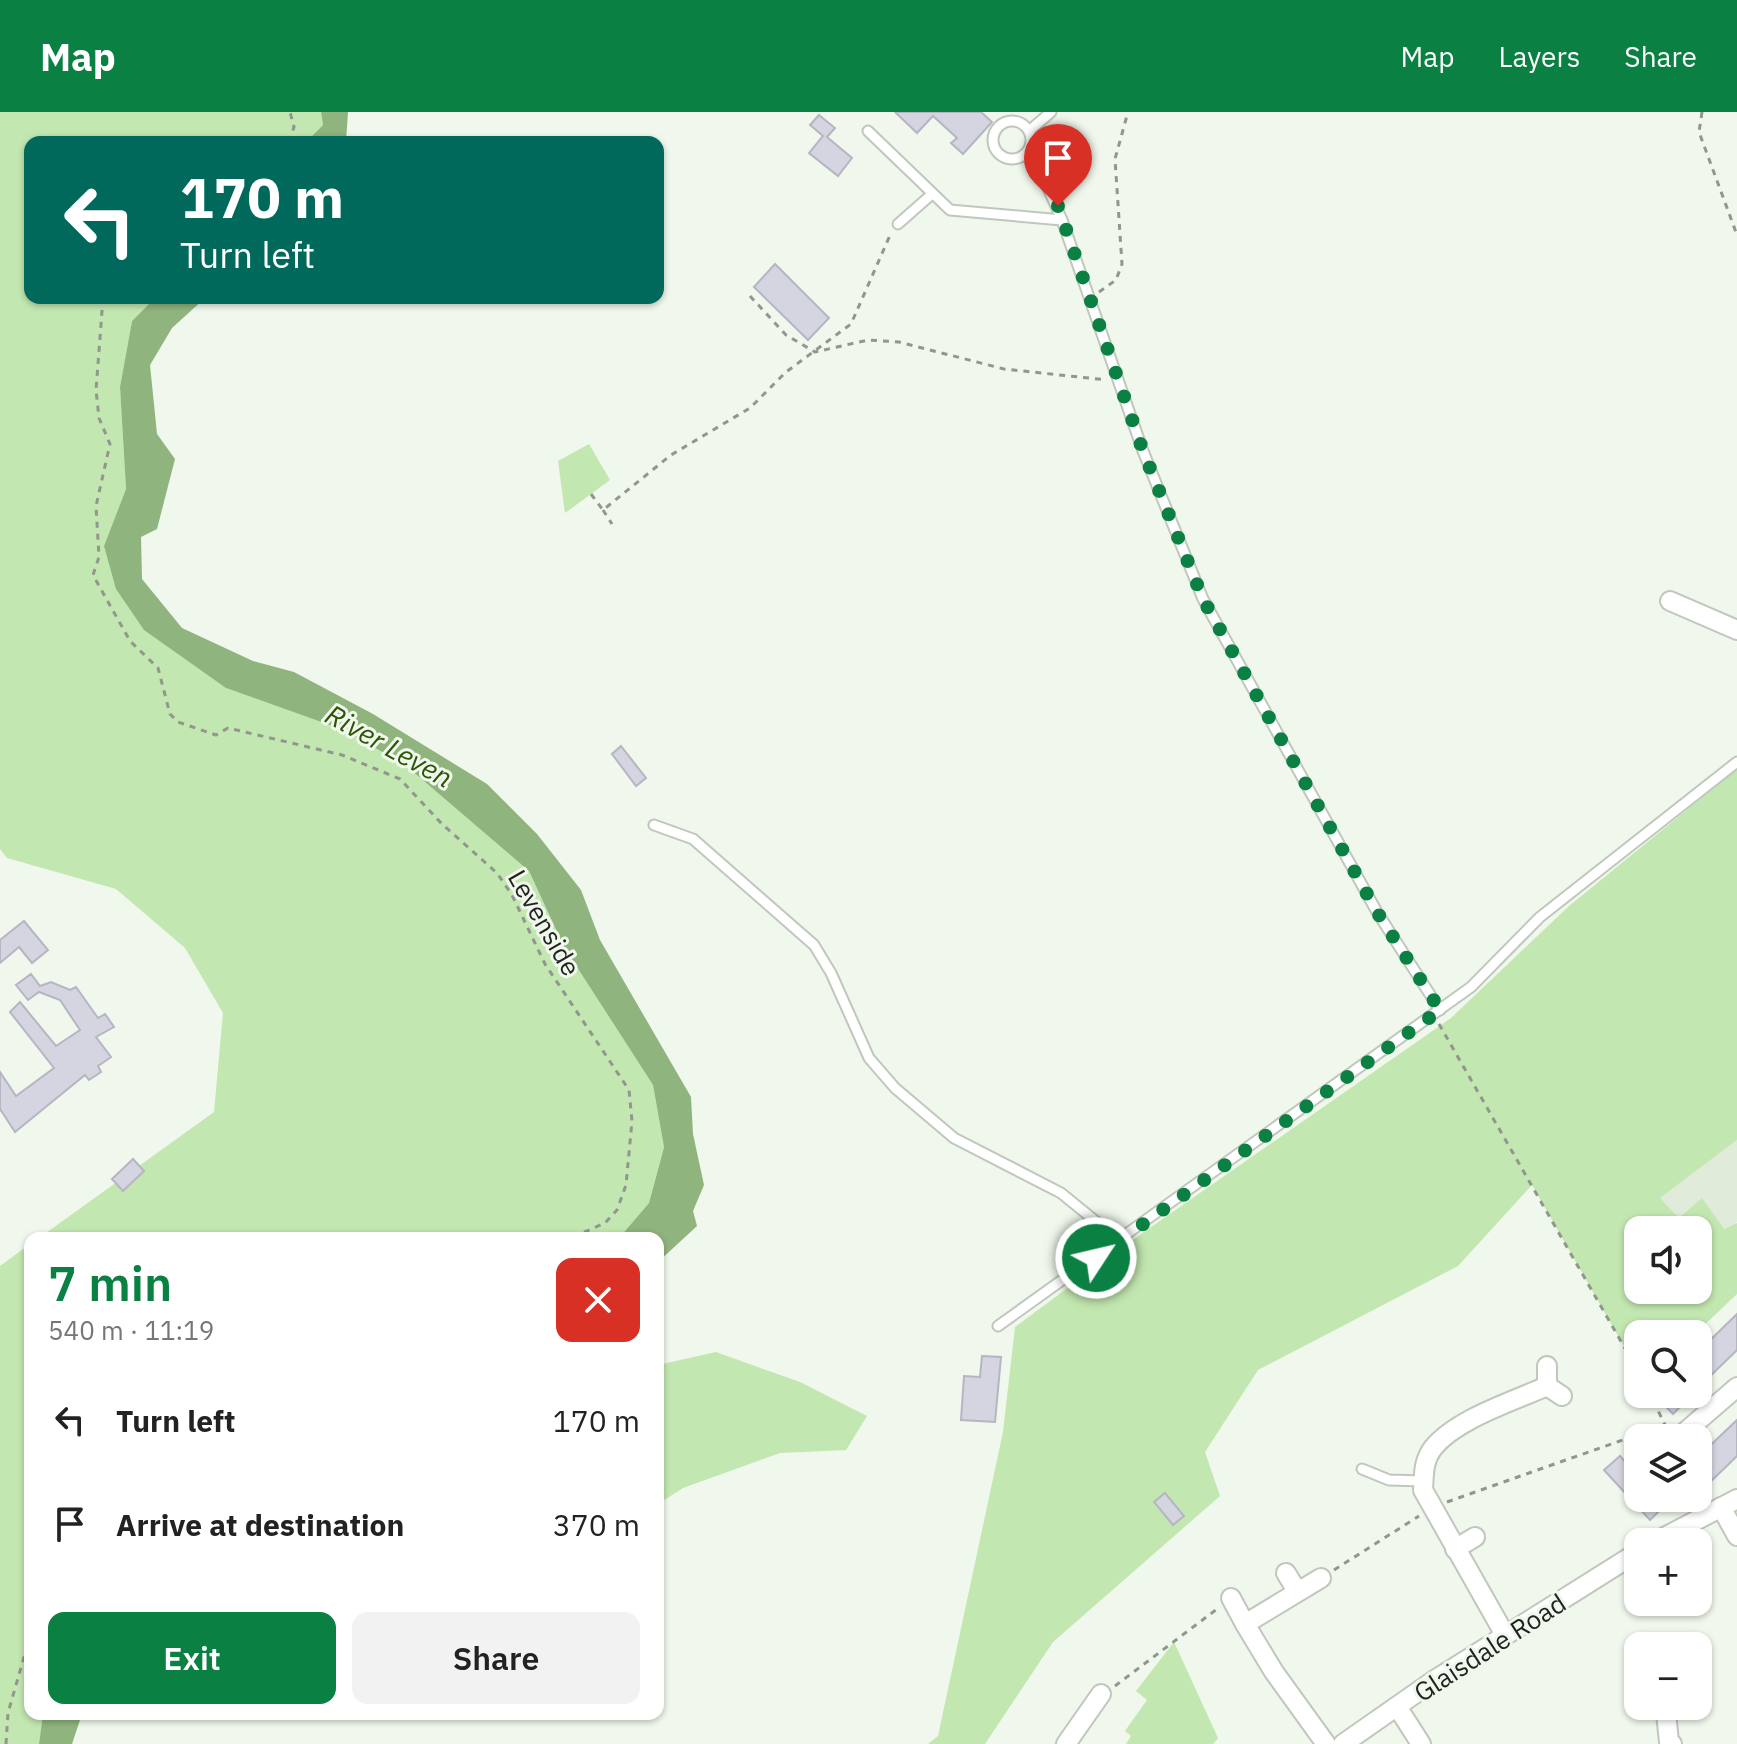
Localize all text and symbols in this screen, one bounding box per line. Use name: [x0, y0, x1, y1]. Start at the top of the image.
text: Map: [40, 32, 116, 81]
text: Map: [1400, 38, 1454, 75]
text: Layers: [1498, 38, 1580, 75]
text: Share: [1624, 38, 1697, 75]
pin: [1024, 124, 1092, 206]
icon: arrive: [1036, 136, 1080, 180]
text: 170 m: [180, 161, 344, 233]
icon: left: [48, 168, 152, 272]
text: Turn left: [180, 231, 315, 278]
water label: River Leven: [319, 695, 459, 796]
street label: Levenside: [501, 863, 589, 982]
position arrow: [1054, 1216, 1138, 1300]
map controls: [1624, 1216, 1712, 1720]
button: sound: [1624, 1216, 1712, 1304]
text: 7 min: [48, 1252, 172, 1314]
button: close: [556, 1258, 640, 1342]
text: 540 m · 11:19: [48, 1313, 214, 1347]
button: search: [1624, 1320, 1712, 1408]
icon: left: [48, 1398, 92, 1442]
text: Turn left: [116, 1401, 235, 1440]
text: 170 m: [553, 1401, 640, 1440]
button: layers: [1624, 1424, 1712, 1512]
icon: arrive: [48, 1502, 92, 1546]
text: Arrive at destination: [116, 1505, 404, 1544]
text: 370 m: [553, 1505, 640, 1544]
button: +: [1624, 1528, 1712, 1616]
street label: Glaisdale Road: [1407, 1585, 1572, 1709]
button: Exit: [48, 1612, 336, 1704]
button: Share: [352, 1612, 640, 1704]
button: −: [1624, 1632, 1712, 1720]

